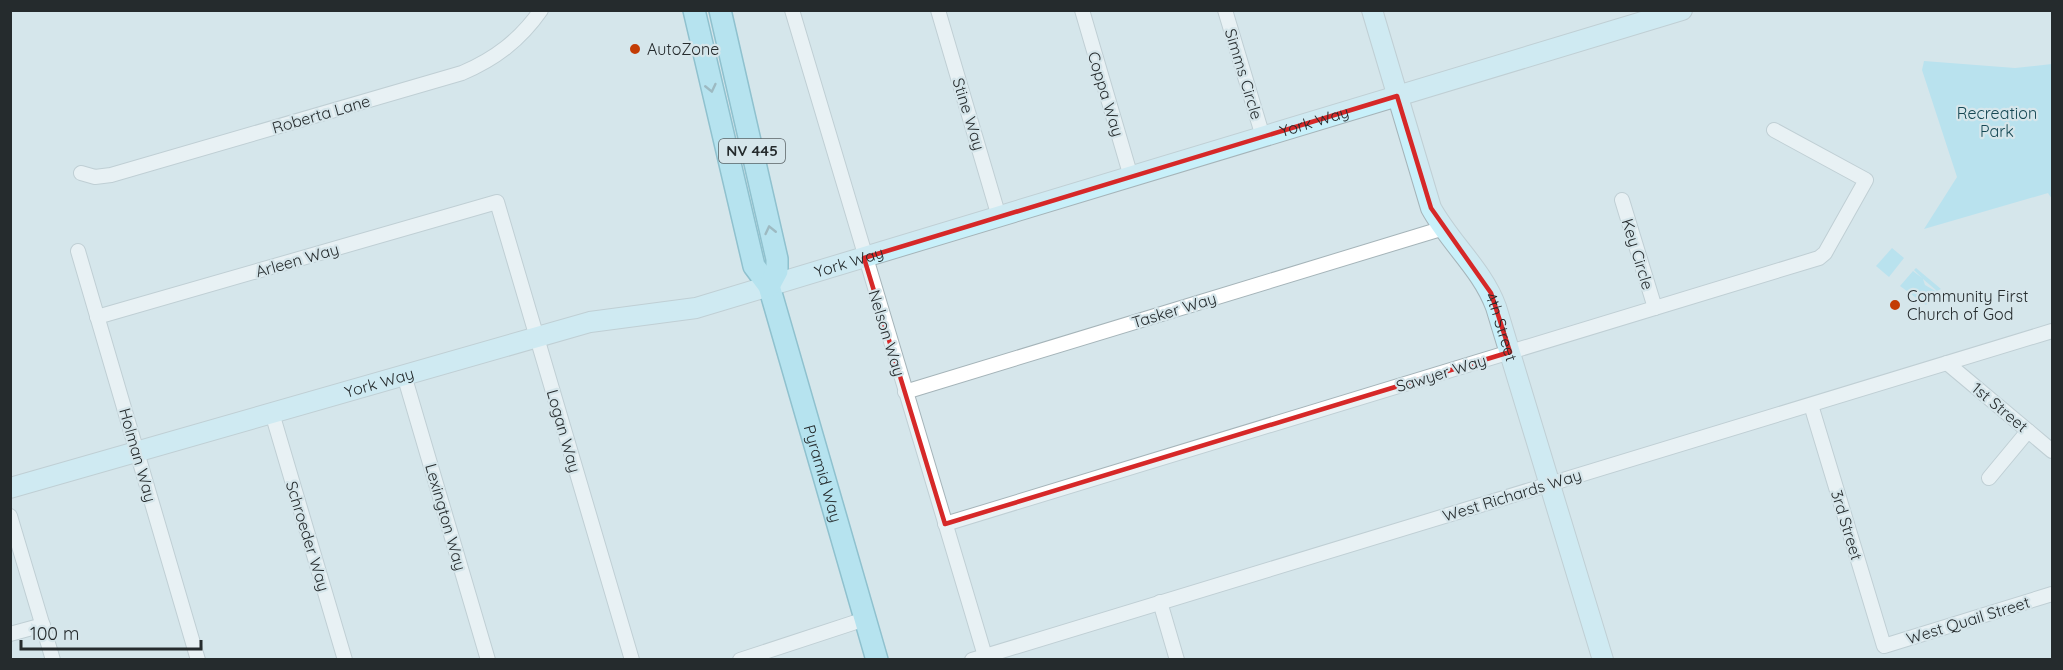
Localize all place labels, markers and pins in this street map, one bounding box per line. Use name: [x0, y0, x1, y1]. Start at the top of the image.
place label: AutoZone: [647, 39, 719, 59]
marker: AutoZone: [628, 42, 642, 56]
place label: Community First Church of God: [1907, 286, 2029, 324]
marker: Community First Church of God: [1888, 298, 1902, 312]

